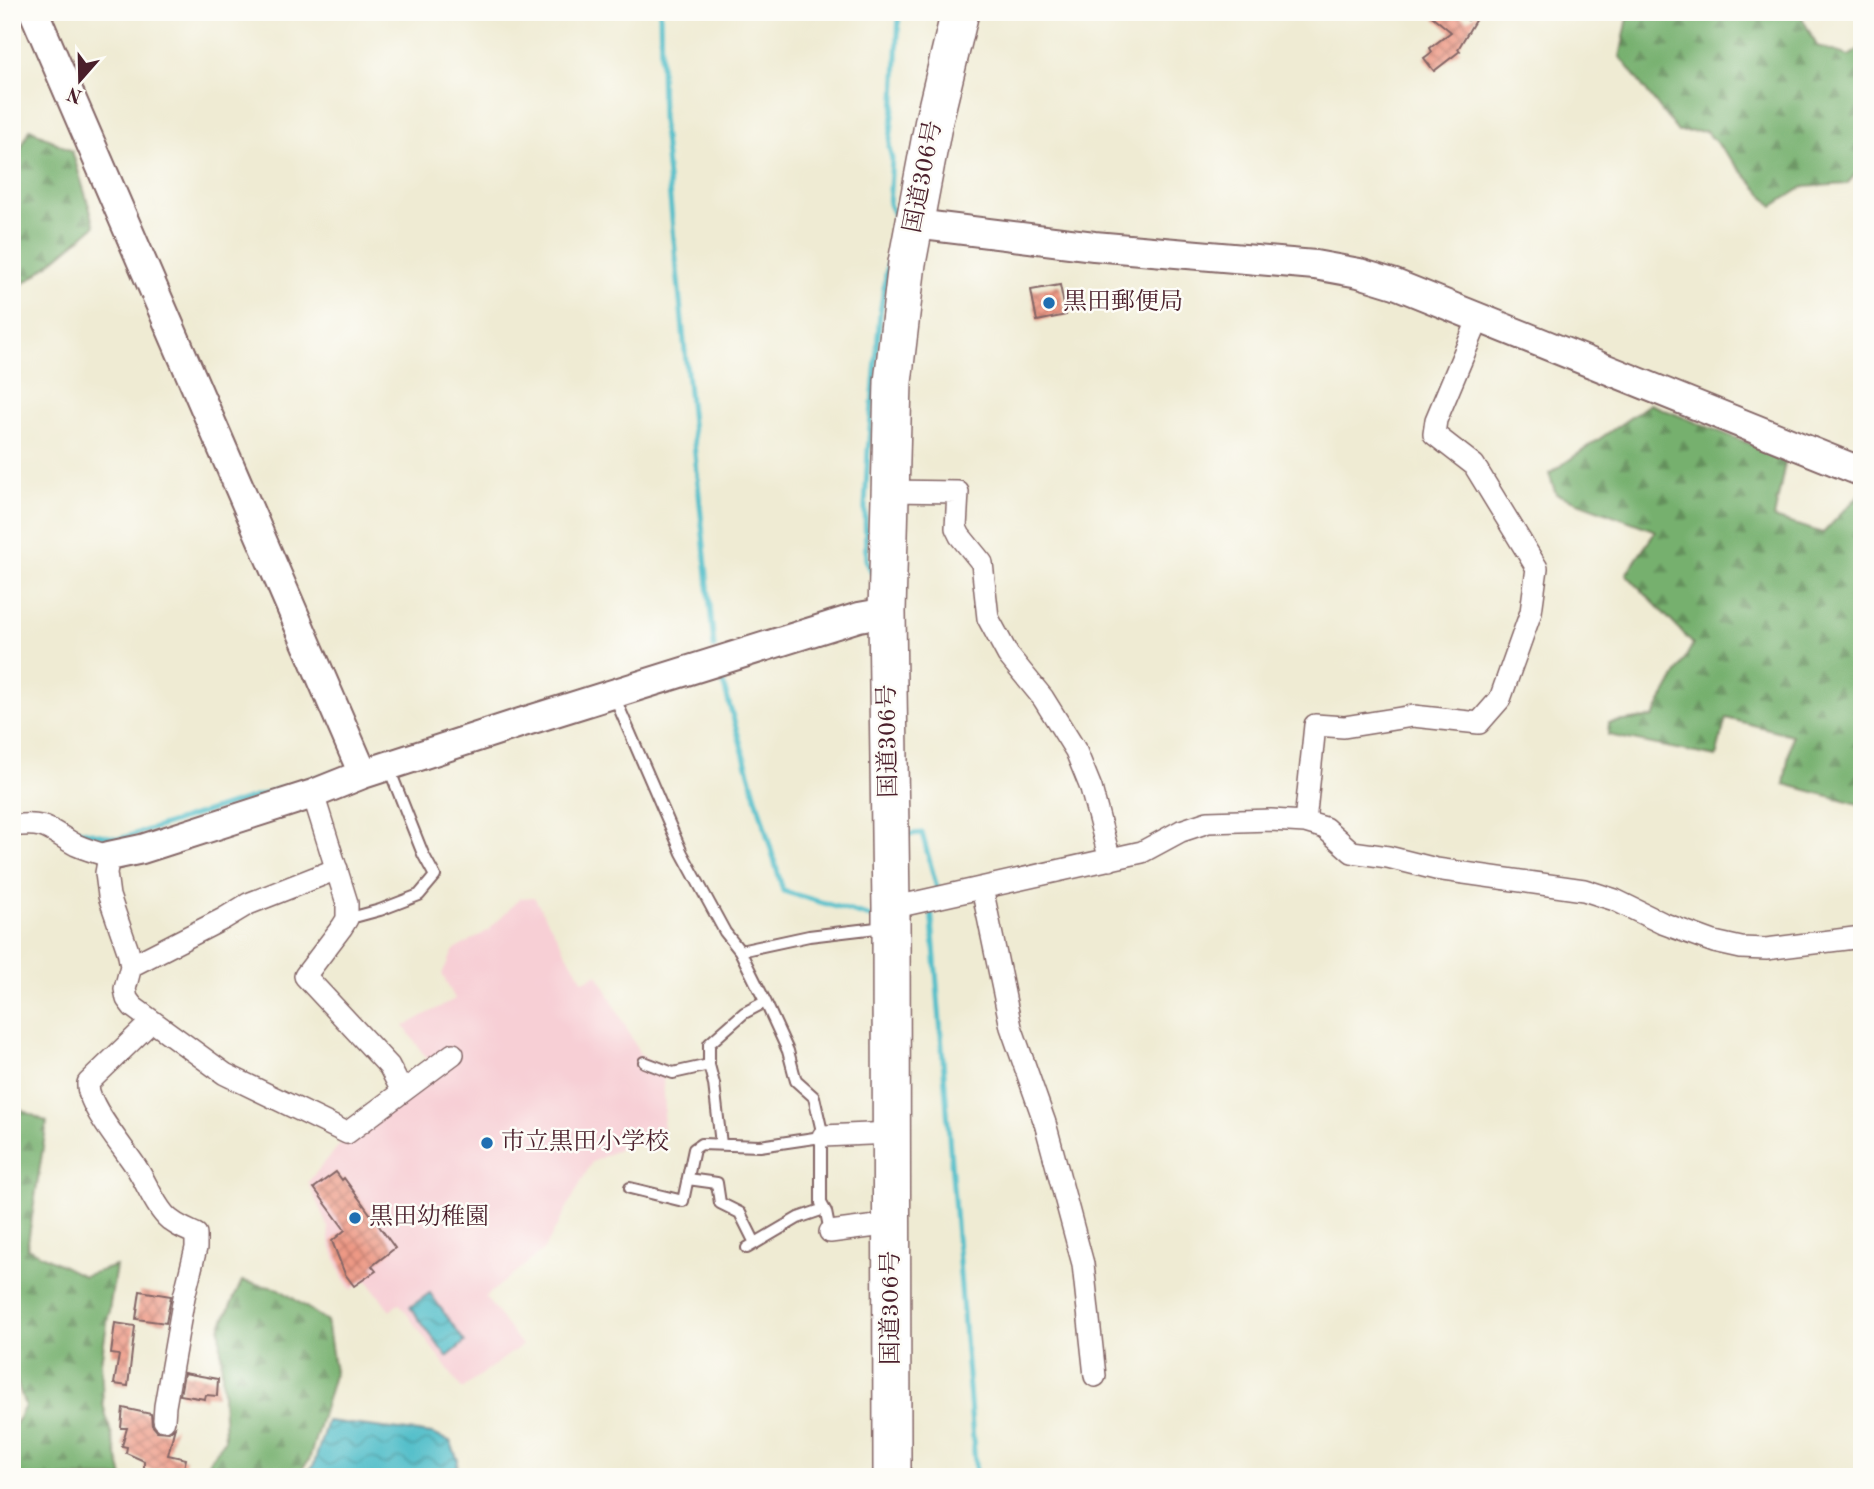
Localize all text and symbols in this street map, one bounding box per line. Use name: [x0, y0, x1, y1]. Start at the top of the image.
north arrow: [46, 46, 116, 116]
text: N: [65, 82, 85, 105]
street label: 国道306号: [898, 118, 947, 235]
place label: 黒田郵便局: [1063, 288, 1183, 315]
marker: 黒田郵便局: [1041, 295, 1057, 311]
street label: 国道306号: [873, 684, 902, 798]
place label: 市立黒田小学校: [501, 1128, 669, 1155]
marker: 市立黒田小学校: [479, 1135, 495, 1151]
place label: 黒田幼稚園: [369, 1203, 489, 1230]
marker: 黒田幼稚園: [347, 1210, 363, 1226]
street label: 国道306号: [877, 1251, 904, 1365]

